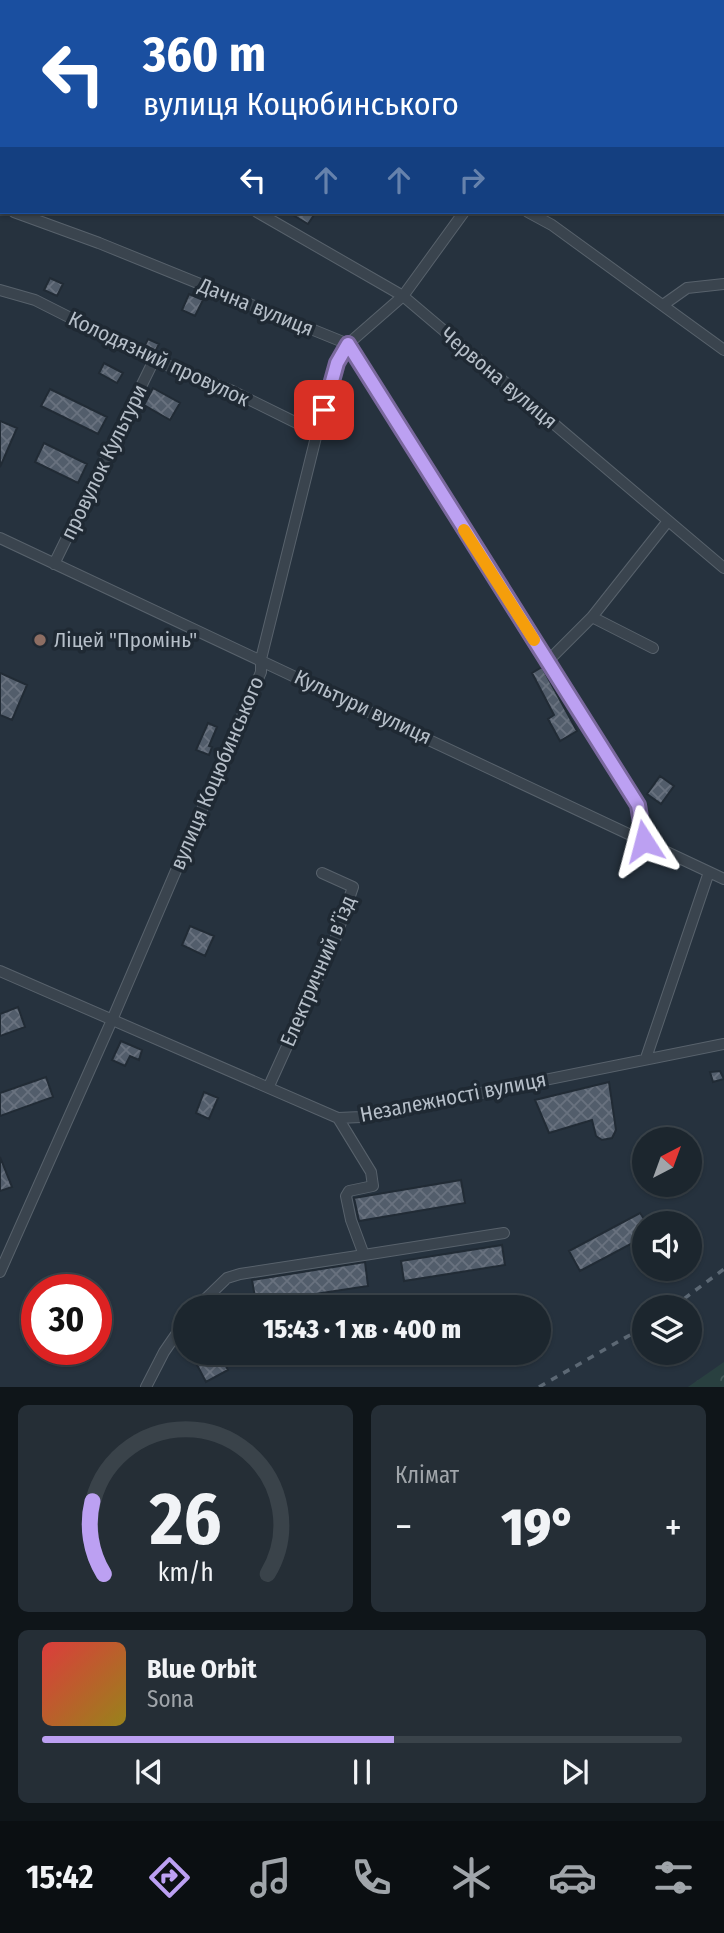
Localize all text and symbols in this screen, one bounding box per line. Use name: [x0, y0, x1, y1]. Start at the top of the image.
text: 360 m: [143, 25, 266, 84]
icon: left: [28, 28, 119, 119]
text: вулиця Коцюбинського: [143, 85, 459, 123]
icon: left: [234, 161, 272, 199]
icon: ahead: [307, 161, 345, 199]
icon: ahead: [380, 161, 418, 199]
icon: right: [453, 161, 491, 199]
street label: Дачна вулиця: [194, 272, 317, 342]
street label: Колодязний провулок: [64, 306, 254, 412]
street label: Червона вулиця: [435, 322, 563, 434]
street label: провулок Культури: [55, 380, 153, 544]
pin: [294, 380, 354, 440]
icon: arrive: [305, 391, 343, 429]
place label: Ліцей "Промінь": [54, 627, 197, 653]
marker: Ліцей "Промінь": [32, 632, 48, 648]
street label: Культури вулиця: [290, 664, 436, 750]
street label: вулиця Коцюбинського: [165, 672, 269, 874]
position arrow: [607, 804, 681, 878]
street label: Електричний в’їзд: [274, 892, 362, 1050]
street label: Незалежності вулиця: [358, 1066, 548, 1128]
north arrow: [632, 1127, 702, 1197]
map controls: [632, 1127, 702, 1365]
button: sound: [632, 1211, 702, 1281]
speed limit sign: 30: [21, 1274, 112, 1365]
button: layers: [632, 1295, 702, 1365]
text: 15:43 · 1 хв · 400 m: [263, 1314, 461, 1345]
text: Клімат: [395, 1461, 459, 1489]
text: 26: [149, 1477, 221, 1564]
text: 19°: [501, 1496, 576, 1559]
text: −: [395, 1504, 412, 1550]
text: +: [665, 1504, 682, 1550]
text: km/h: [158, 1558, 213, 1588]
text: Blue Orbit: [147, 1654, 257, 1685]
text: Sona: [147, 1685, 194, 1713]
icon: previous: [130, 1753, 168, 1791]
icon: pause: [343, 1753, 381, 1791]
icon: next: [556, 1753, 594, 1791]
icon: directions: [145, 1853, 194, 1902]
icon: music: [246, 1853, 295, 1902]
icon: phone: [347, 1853, 396, 1902]
icon: climate: [447, 1853, 496, 1902]
icon: car: [548, 1853, 597, 1902]
icon: filters: [649, 1853, 698, 1902]
text: 15:42: [26, 1858, 93, 1896]

